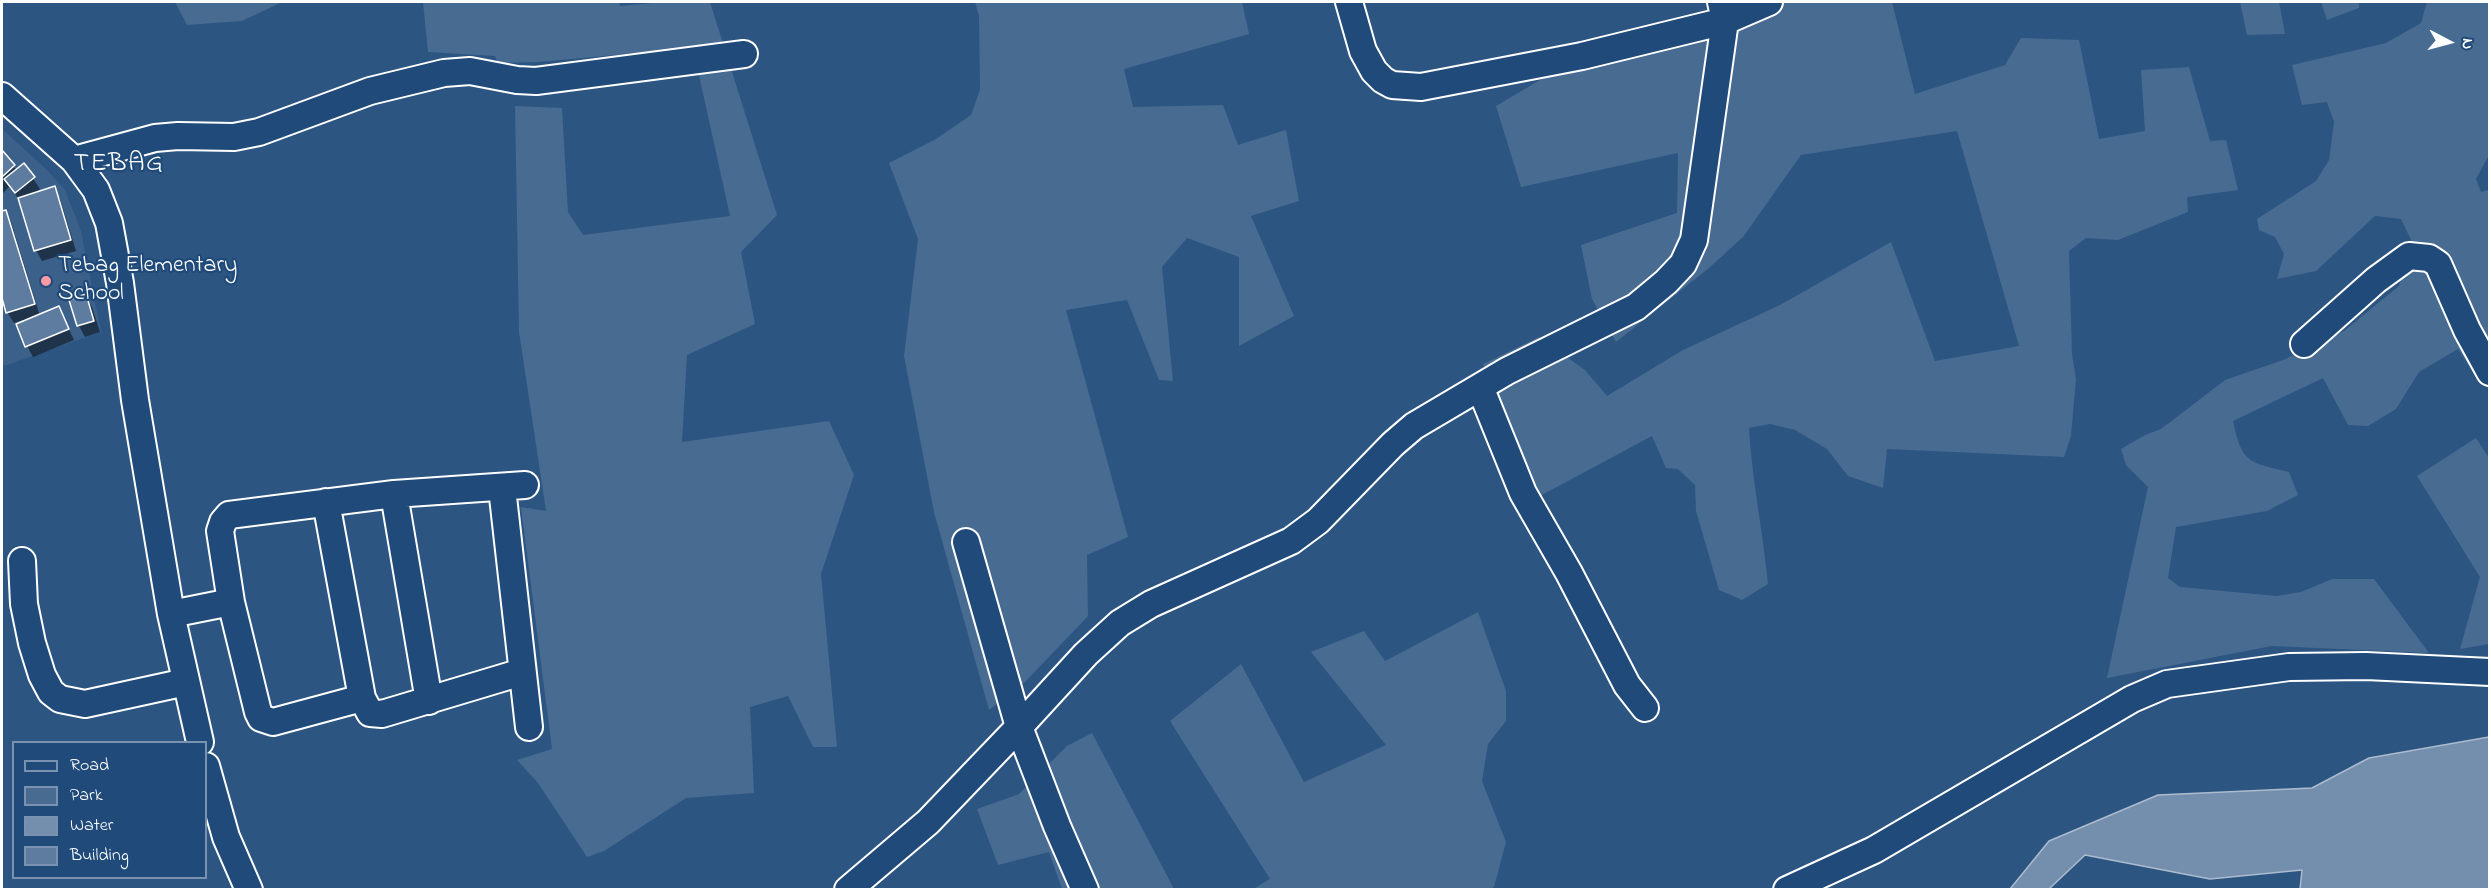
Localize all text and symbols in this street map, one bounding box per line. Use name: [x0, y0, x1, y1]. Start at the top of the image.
north arrow: [2419, 12, 2479, 72]
text: N: [2454, 37, 2479, 51]
district label: TEBAG: [73, 150, 165, 182]
place label: Tebag Elementary School: [58, 253, 237, 309]
marker: Tebag Elementary School: [39, 274, 53, 288]
legend: [12, 741, 207, 879]
text: Road: [70, 753, 109, 779]
text: Park: [70, 783, 103, 809]
text: Water: [70, 813, 113, 839]
text: Building: [70, 843, 129, 869]

